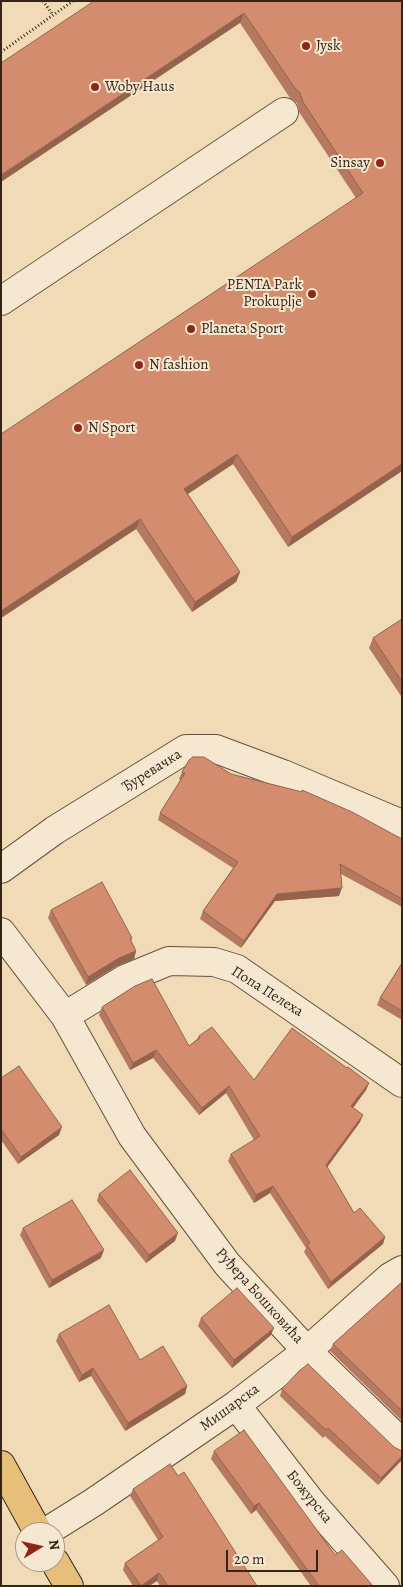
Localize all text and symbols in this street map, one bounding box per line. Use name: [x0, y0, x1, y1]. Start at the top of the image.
place label: Jysk: [316, 37, 340, 55]
marker: Jysk: [300, 40, 312, 52]
place label: Woby Haus: [105, 78, 175, 96]
marker: Woby Haus: [89, 81, 101, 93]
place label: Sinsay: [330, 154, 370, 172]
marker: Sinsay: [374, 157, 386, 169]
place label: PENTA Park Prokuplje: [227, 276, 302, 311]
marker: PENTA Park Prokuplje: [306, 288, 318, 300]
place label: Planeta Sport: [201, 320, 284, 338]
marker: Planeta Sport: [185, 323, 197, 335]
place label: N fashion: [149, 356, 209, 374]
marker: N fashion: [133, 359, 145, 371]
place label: N Sport: [88, 419, 136, 437]
marker: N Sport: [72, 422, 84, 434]
street label: Ђуревачка: [119, 746, 185, 796]
street label: Попа Пелеха: [228, 963, 306, 1021]
street label: Руђера Бошковића: [211, 1244, 307, 1348]
street label: Мишарска: [197, 1380, 263, 1436]
street label: Божурска: [282, 1467, 336, 1527]
north arrow: [15, 1522, 65, 1572]
text: N: [44, 1538, 65, 1551]
scale bar: [228, 1540, 320, 1572]
text: 20 m: [234, 1549, 265, 1569]

